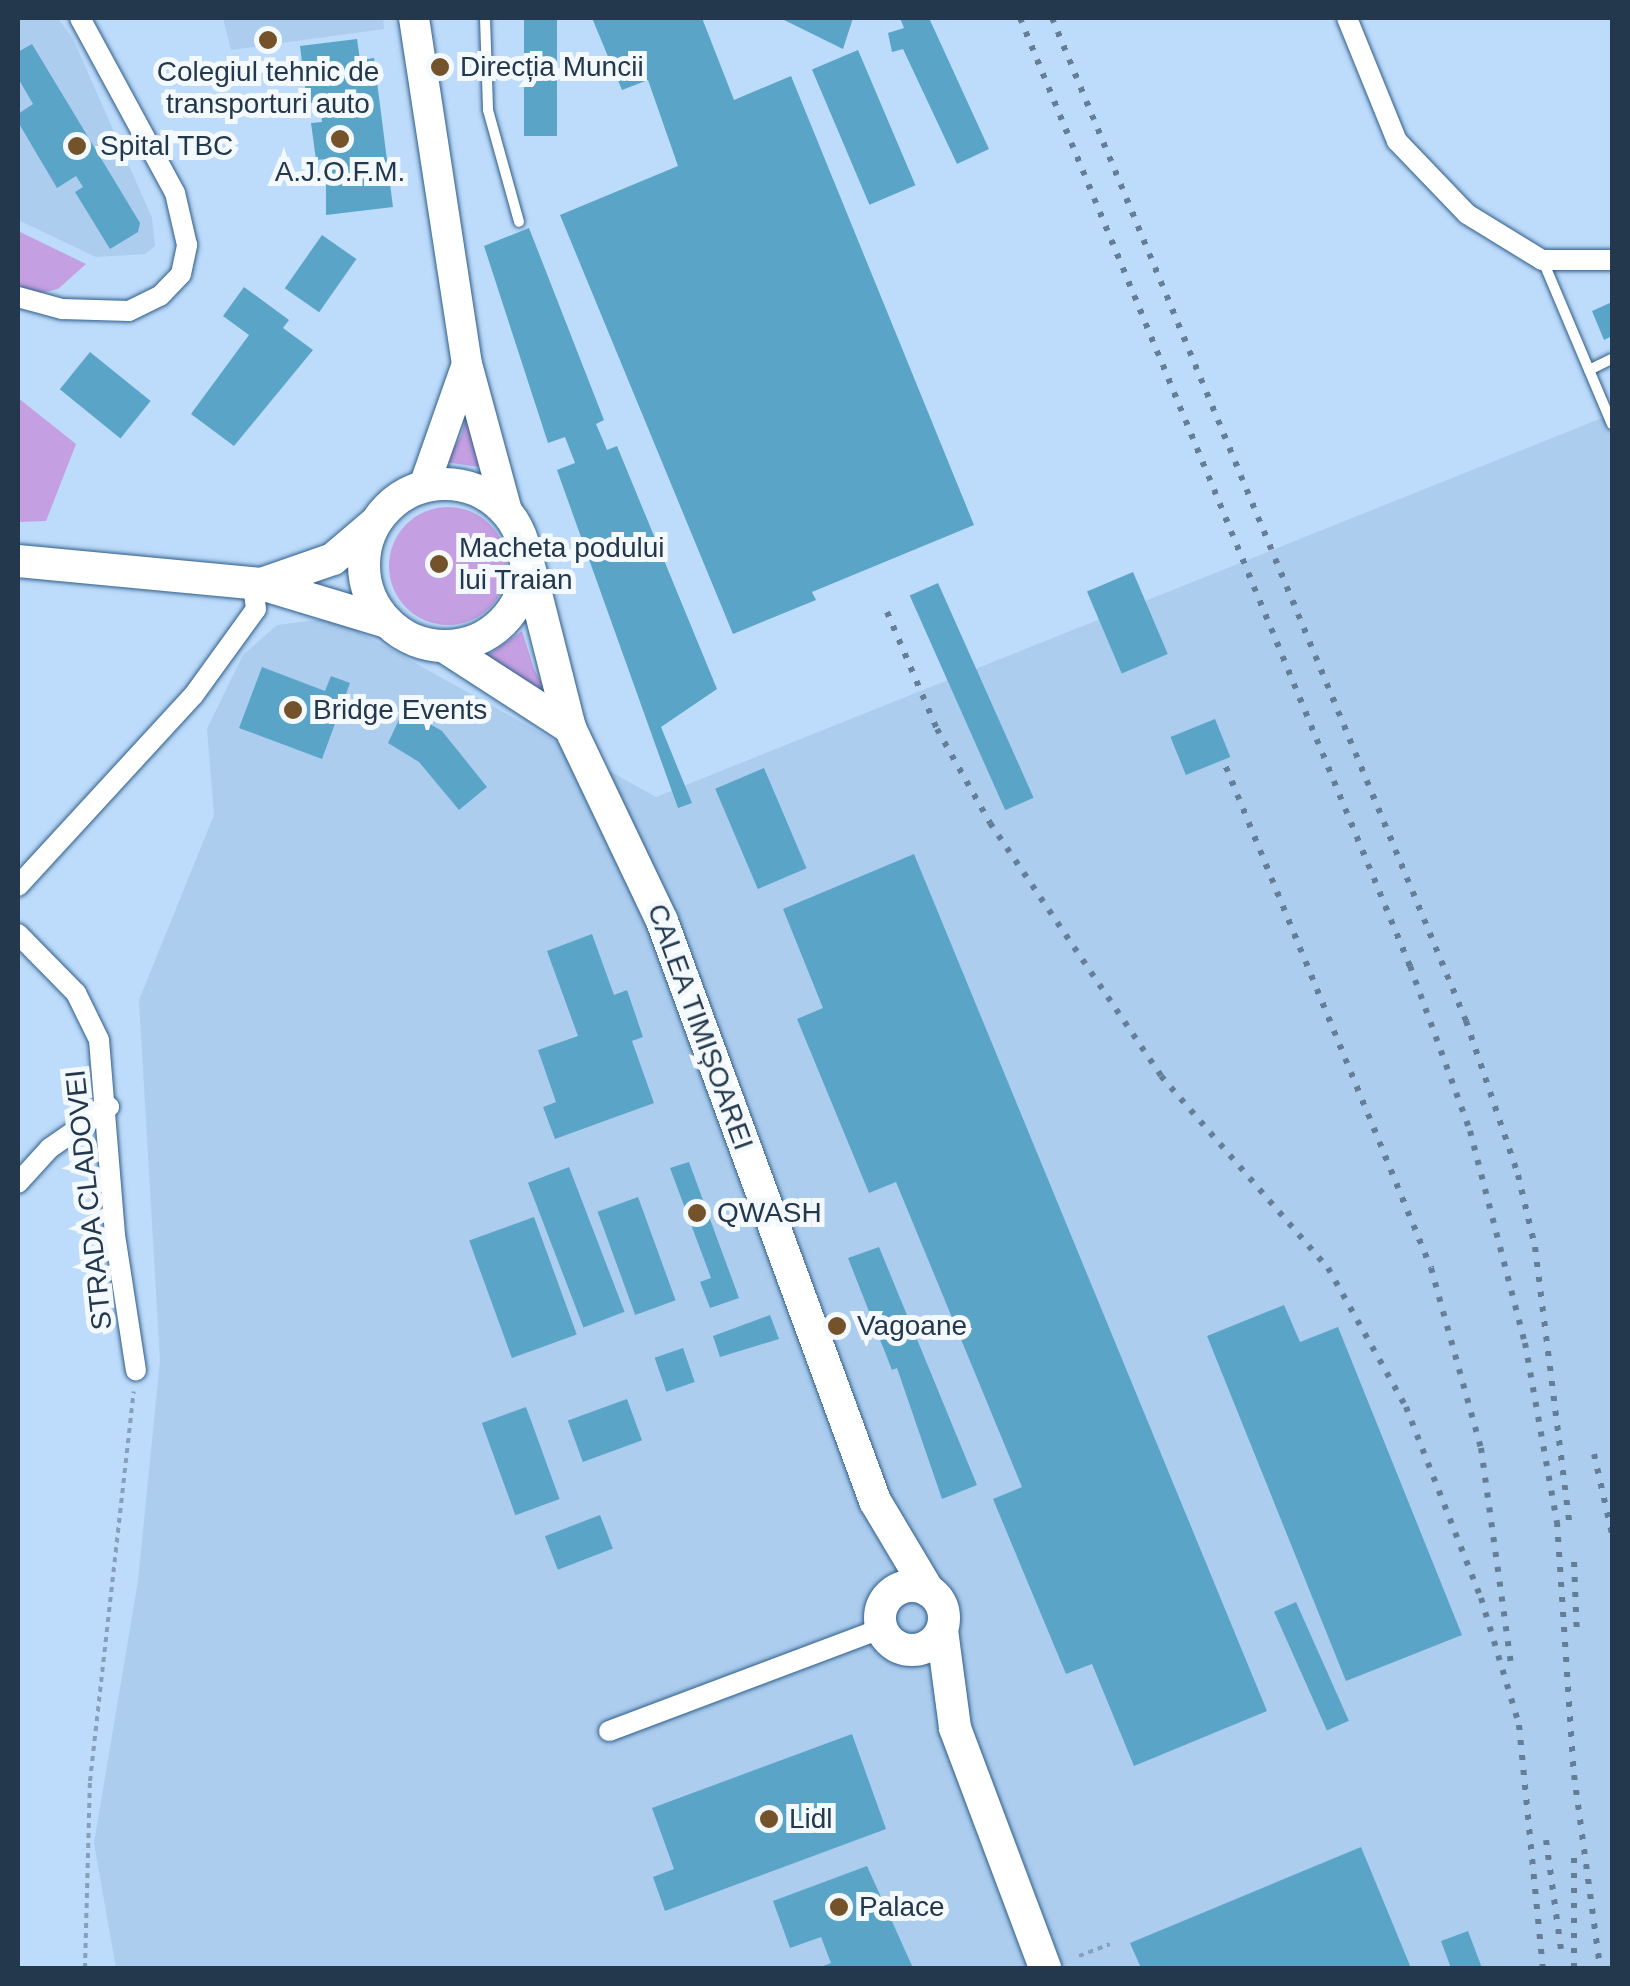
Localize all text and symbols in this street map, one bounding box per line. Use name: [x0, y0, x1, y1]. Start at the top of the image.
marker: Colegiul tehnic de transporturi auto: [257, 29, 279, 51]
place label: Direcția Muncii: [460, 50, 644, 84]
place label: Colegiul tehnic de transporturi auto: [157, 55, 379, 121]
marker: Direcția Muncii: [429, 56, 451, 78]
marker: A.J.O.F.M.: [329, 128, 351, 150]
place label: Spital TBC: [100, 129, 234, 163]
marker: Spital TBC: [64, 133, 90, 159]
place label: A.J.O.F.M.: [275, 155, 405, 189]
place label: Macheta podului lui Traian: [459, 531, 664, 597]
marker: Macheta podului lui Traian: [428, 553, 450, 575]
place label: Bridge Events: [313, 693, 487, 727]
marker: Bridge Events: [282, 699, 304, 721]
street label: CALEA TIMIȘOAREI: [640, 898, 760, 1156]
street label: STRADA CLADOVEI: [59, 1067, 119, 1333]
place label: QWASH: [717, 1196, 822, 1230]
marker: QWASH: [686, 1202, 708, 1224]
place label: Vagoane: [857, 1309, 967, 1343]
marker: Vagoane: [826, 1315, 848, 1337]
place label: Lidl: [789, 1802, 833, 1836]
marker: Lidl: [758, 1808, 780, 1830]
place label: Palace: [859, 1890, 945, 1924]
marker: Palace: [828, 1896, 850, 1918]

